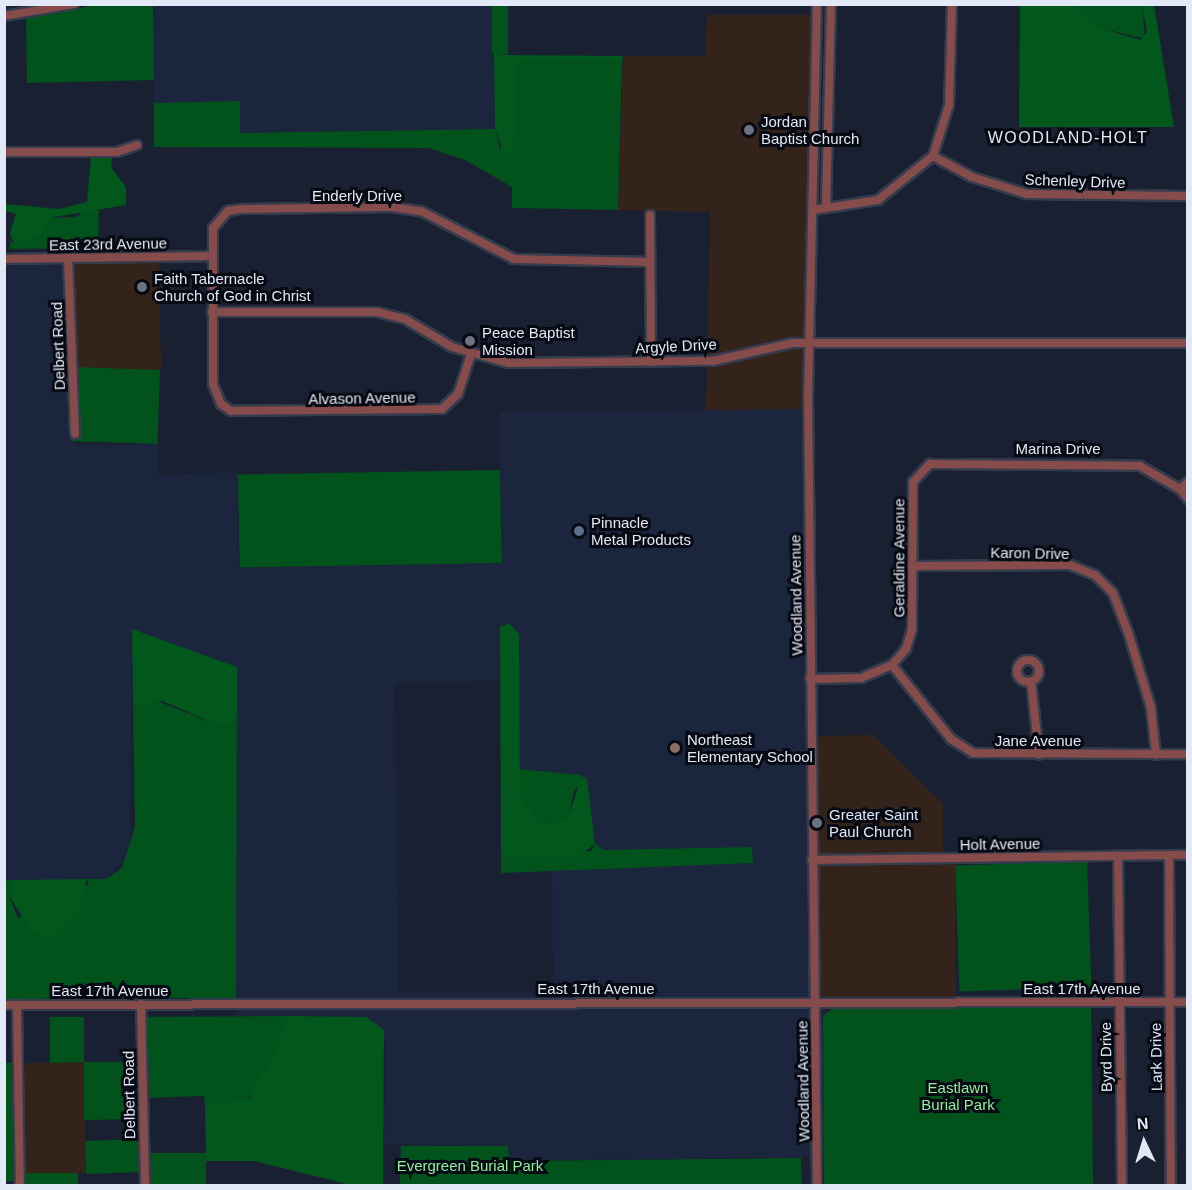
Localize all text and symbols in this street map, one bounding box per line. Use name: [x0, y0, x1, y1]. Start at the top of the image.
place label: Jordan Baptist Church: [761, 112, 859, 147]
marker: Jordan Baptist Church: [742, 123, 756, 137]
district label: WOODLAND-HOLT: [988, 128, 1148, 148]
street label: Schenley Drive: [1024, 170, 1126, 192]
street label: Enderly Drive: [312, 187, 402, 205]
street label: East 23rd Avenue: [48, 234, 168, 254]
place label: Faith Tabernacle Church of God in Christ: [154, 269, 311, 304]
marker: Faith Tabernacle Church of God in Christ: [135, 280, 149, 294]
street label: Delbert Road: [47, 302, 69, 390]
place label: Peace Baptist Mission: [482, 323, 575, 358]
marker: Peace Baptist Mission: [463, 334, 477, 348]
street label: Argyle Drive: [635, 335, 717, 357]
street label: Alvason Avenue: [308, 388, 416, 408]
street label: Marina Drive: [1015, 440, 1101, 458]
street label: Geraldine Avenue: [890, 498, 908, 618]
place label: Pinnacle Metal Products: [591, 513, 691, 548]
marker: Pinnacle Metal Products: [572, 524, 586, 538]
street label: Woodland Avenue: [786, 534, 806, 656]
street label: Karon Drive: [990, 543, 1070, 563]
place label: Northeast Elementary School: [687, 730, 813, 765]
street label: Jane Avenue: [994, 732, 1082, 750]
marker: Northeast Elementary School: [668, 741, 682, 755]
place label: Greater Saint Paul Church: [829, 805, 918, 840]
marker: Greater Saint Paul Church: [810, 816, 824, 830]
street label: Holt Avenue: [959, 834, 1041, 854]
street label: East 17th Avenue: [537, 980, 655, 998]
street label: East 17th Avenue: [1023, 980, 1141, 998]
street label: East 17th Avenue: [51, 982, 169, 1000]
street label: Woodland Avenue: [793, 1020, 813, 1142]
street label: Byrd Drive: [1096, 1022, 1116, 1092]
street label: Lark Drive: [1146, 1023, 1166, 1091]
street label: Delbert Road: [119, 1051, 139, 1139]
park label: Eastlawn Burial Park: [921, 1078, 995, 1113]
north arrow: [1114, 1112, 1174, 1172]
text: N: [1136, 1115, 1149, 1132]
park label: Evergreen Burial Park: [397, 1157, 543, 1175]

